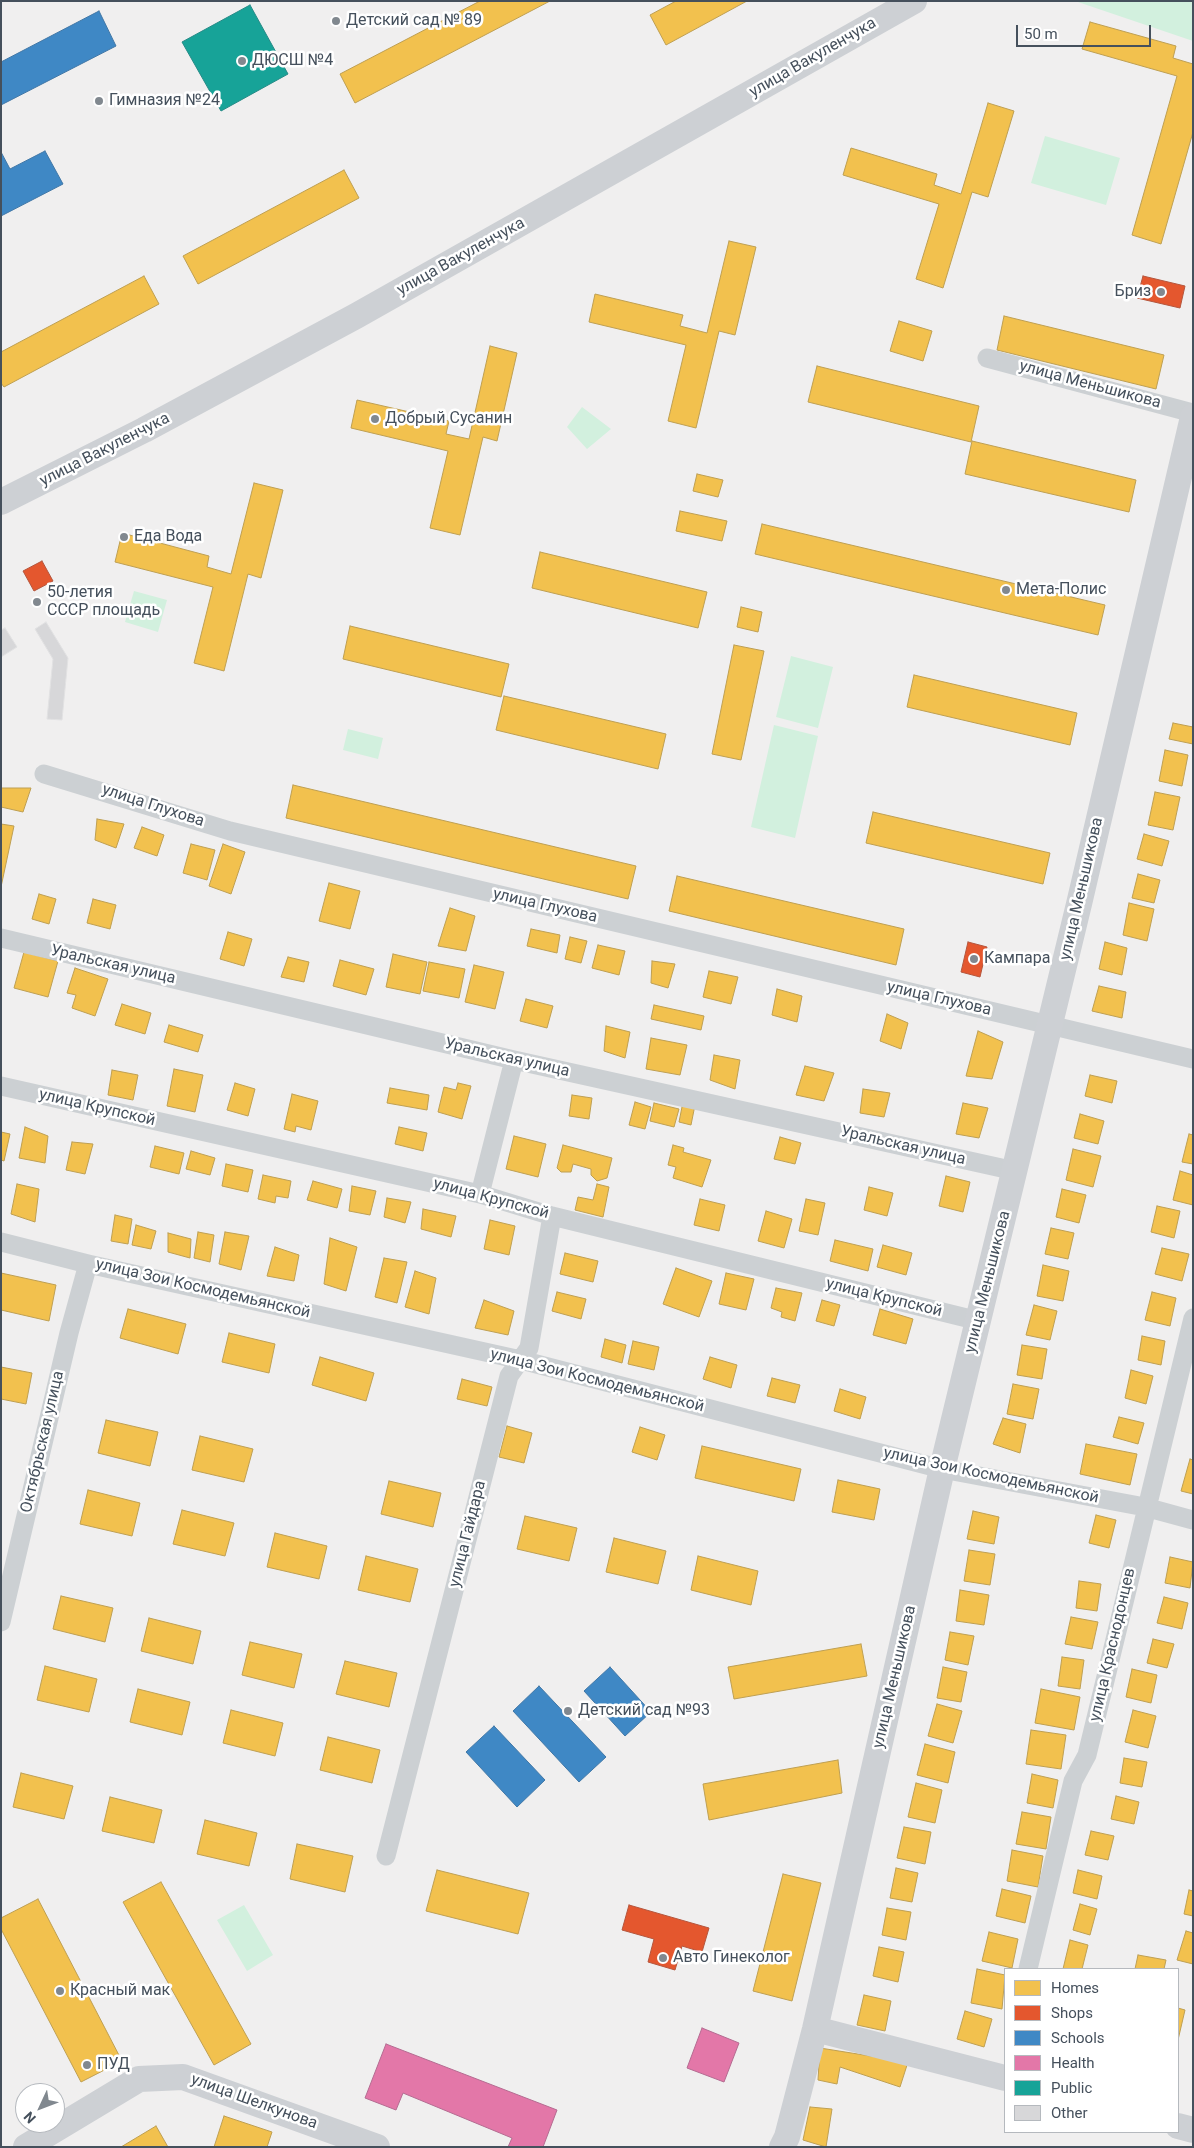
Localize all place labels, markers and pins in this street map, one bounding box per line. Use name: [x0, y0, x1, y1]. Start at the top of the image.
place label: Детский сад № 89: [346, 11, 482, 31]
marker: Детский сад № 89: [330, 15, 342, 27]
place label: ДЮСШ №4: [252, 51, 333, 71]
marker: ДЮСШ №4: [236, 55, 248, 67]
place label: Гимназия №24: [109, 91, 220, 111]
marker: Гимназия №24: [93, 95, 105, 107]
place label: Бриз: [1115, 282, 1151, 302]
marker: Бриз: [1155, 286, 1167, 298]
place label: Добрый Сусанин: [385, 409, 512, 429]
marker: Добрый Сусанин: [369, 413, 381, 425]
place label: Еда Вода: [134, 527, 202, 547]
marker: Еда Вода: [118, 531, 130, 543]
place label: Мета-Полис: [1016, 580, 1106, 600]
place label: 50-летия СССР площадь: [47, 583, 160, 621]
marker: Мета-Полис: [1000, 584, 1012, 596]
marker: 50-летия СССР площадь: [31, 596, 43, 608]
place label: Кампара: [984, 949, 1050, 969]
marker: Кампара: [968, 953, 980, 965]
place label: Детский сад №93: [578, 1701, 710, 1721]
marker: Детский сад №93: [562, 1705, 574, 1717]
place label: Авто Гинеколог: [673, 1948, 790, 1968]
marker: Авто Гинеколог: [657, 1952, 669, 1964]
place label: Красный мак: [70, 1981, 170, 2001]
marker: Красный мак: [54, 1985, 66, 1997]
place label: ПУД: [97, 2055, 130, 2075]
marker: ПУД: [81, 2059, 93, 2071]

